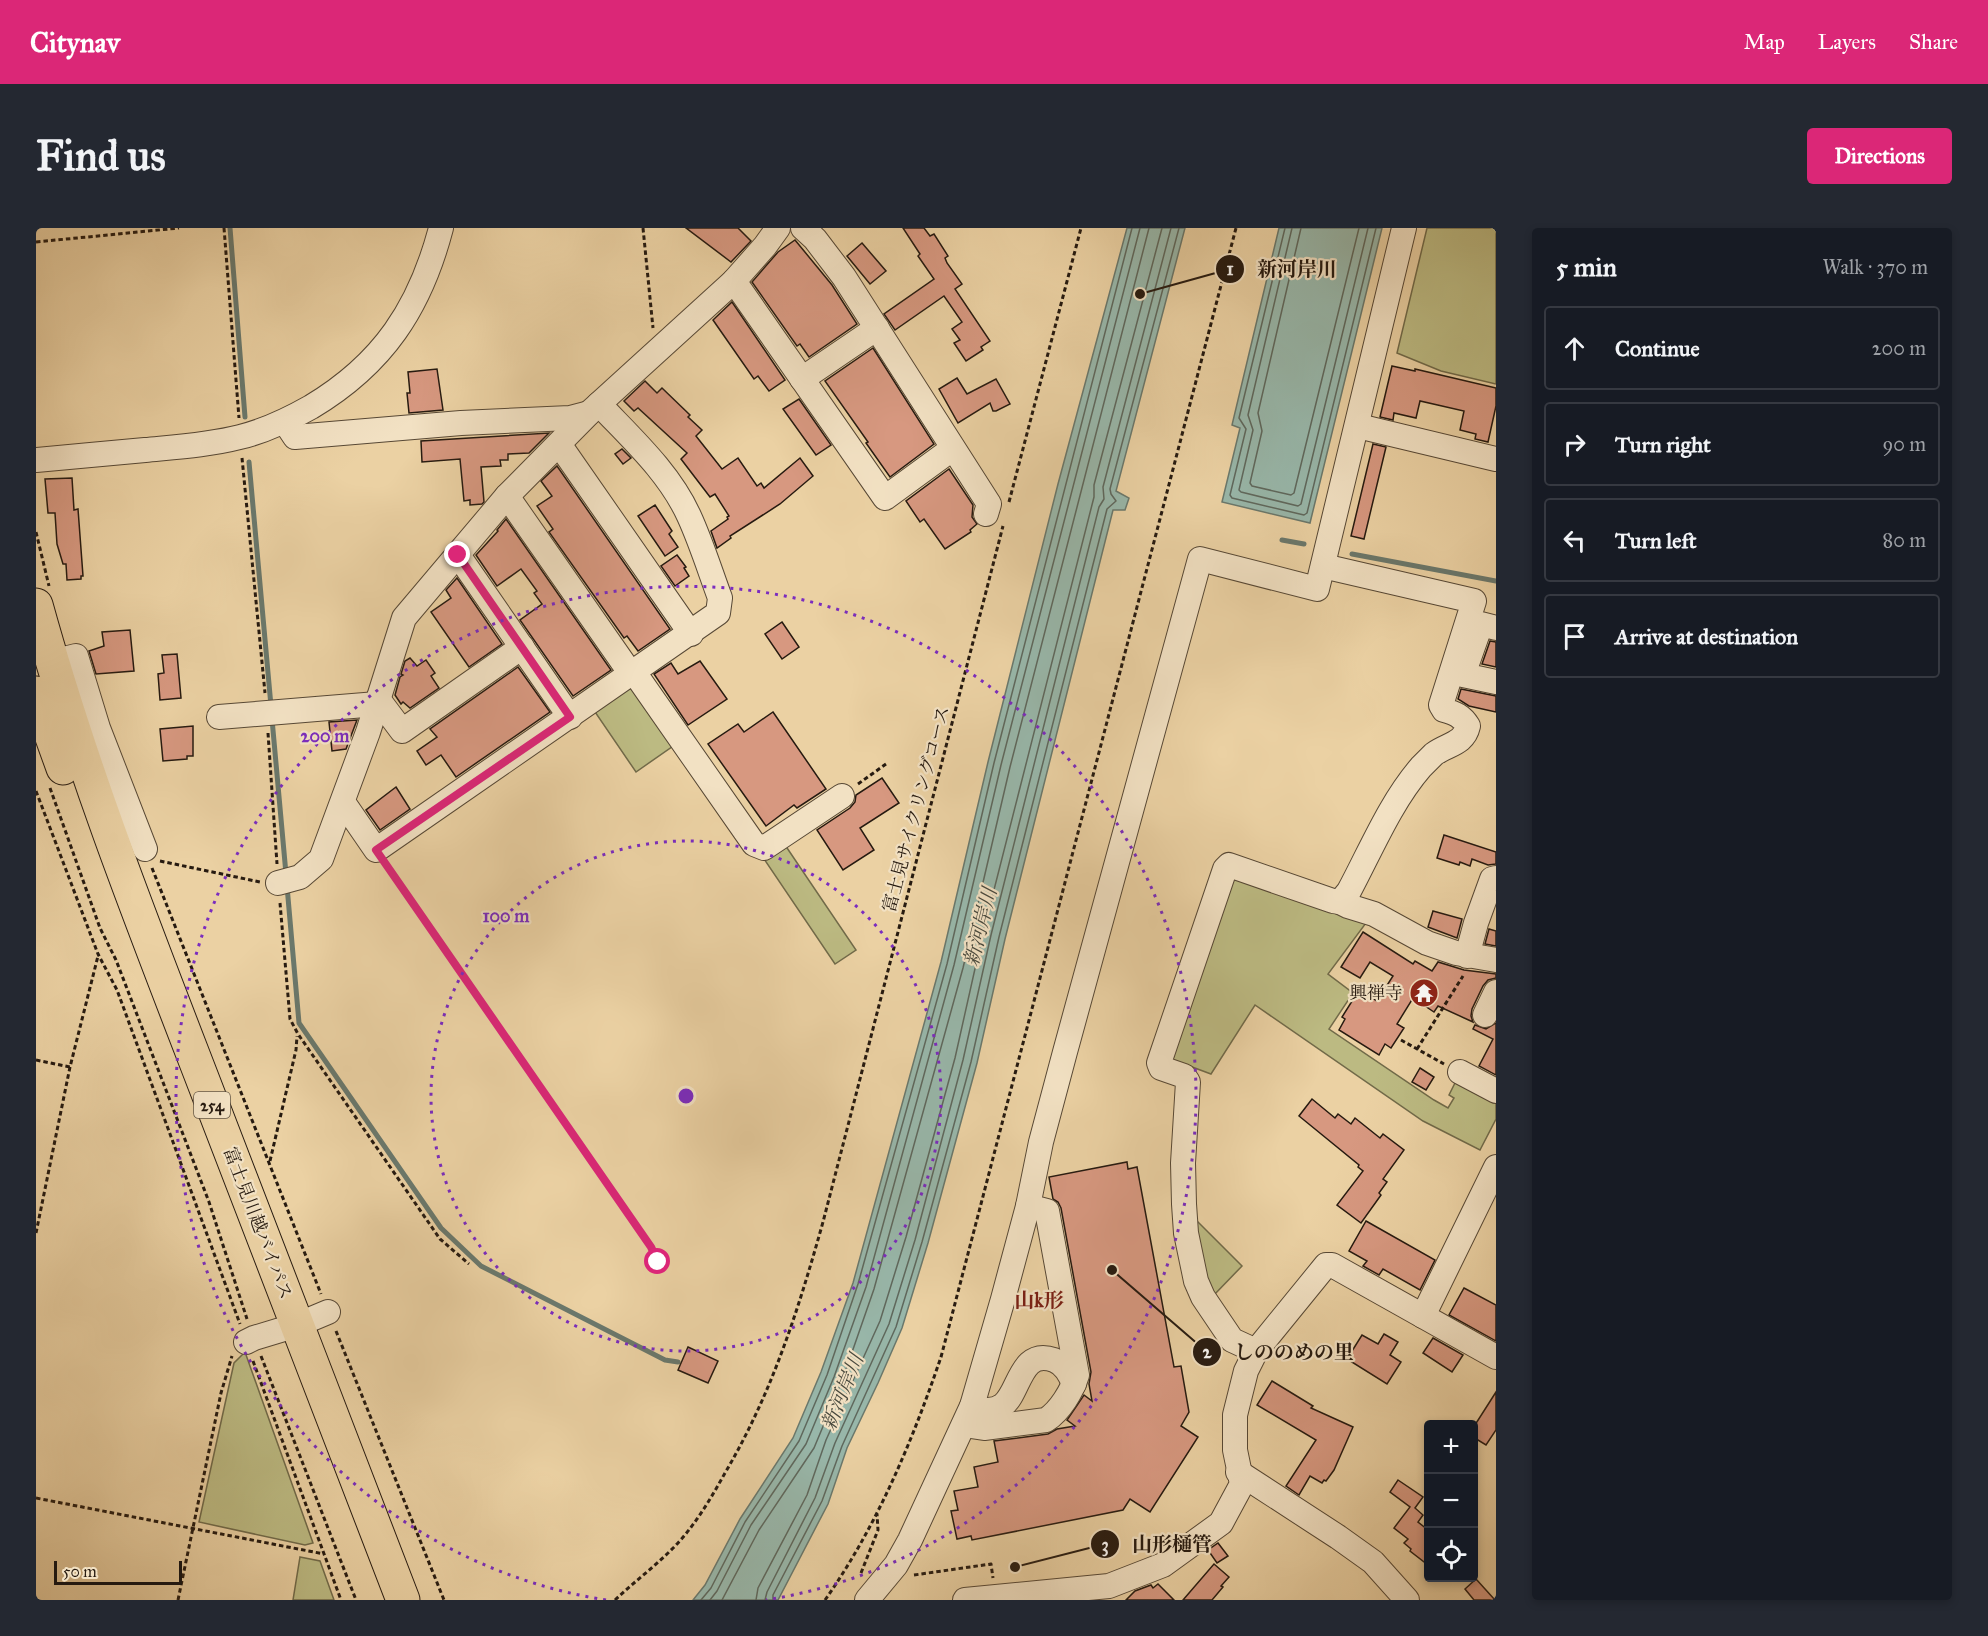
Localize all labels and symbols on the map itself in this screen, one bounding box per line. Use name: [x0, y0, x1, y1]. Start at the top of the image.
callout: 新河岸川: [1215, 250, 1349, 288]
text: 新河岸川: [1257, 257, 1337, 281]
text: 1: [1226, 258, 1234, 280]
route end: [444, 541, 470, 567]
street label: 富士見サイクリングコース: [878, 703, 954, 915]
text: 200 m: [301, 725, 350, 747]
water label: 新河岸川: [959, 883, 1002, 969]
text: 100 m: [483, 905, 530, 927]
temple icon: 興禅寺: [1408, 977, 1440, 1009]
place label: 興禅寺: [1349, 982, 1403, 1004]
centre of rings: [676, 1086, 696, 1106]
road number: 254: [194, 1092, 230, 1118]
street label: 富士見川越バイパス: [219, 1144, 297, 1302]
route start: [644, 1248, 670, 1274]
district label: 山k形: [1014, 1288, 1064, 1312]
callout: しののめの里: [1192, 1333, 1366, 1371]
text: しののめの里: [1234, 1340, 1354, 1364]
text: 2: [1203, 1341, 1213, 1363]
water label: 新河岸川: [816, 1349, 869, 1434]
callout: 山形樋管: [1090, 1525, 1224, 1563]
text: 山形樋管: [1132, 1532, 1212, 1556]
text: 3: [1101, 1534, 1109, 1557]
scale bar: [54, 1558, 182, 1586]

